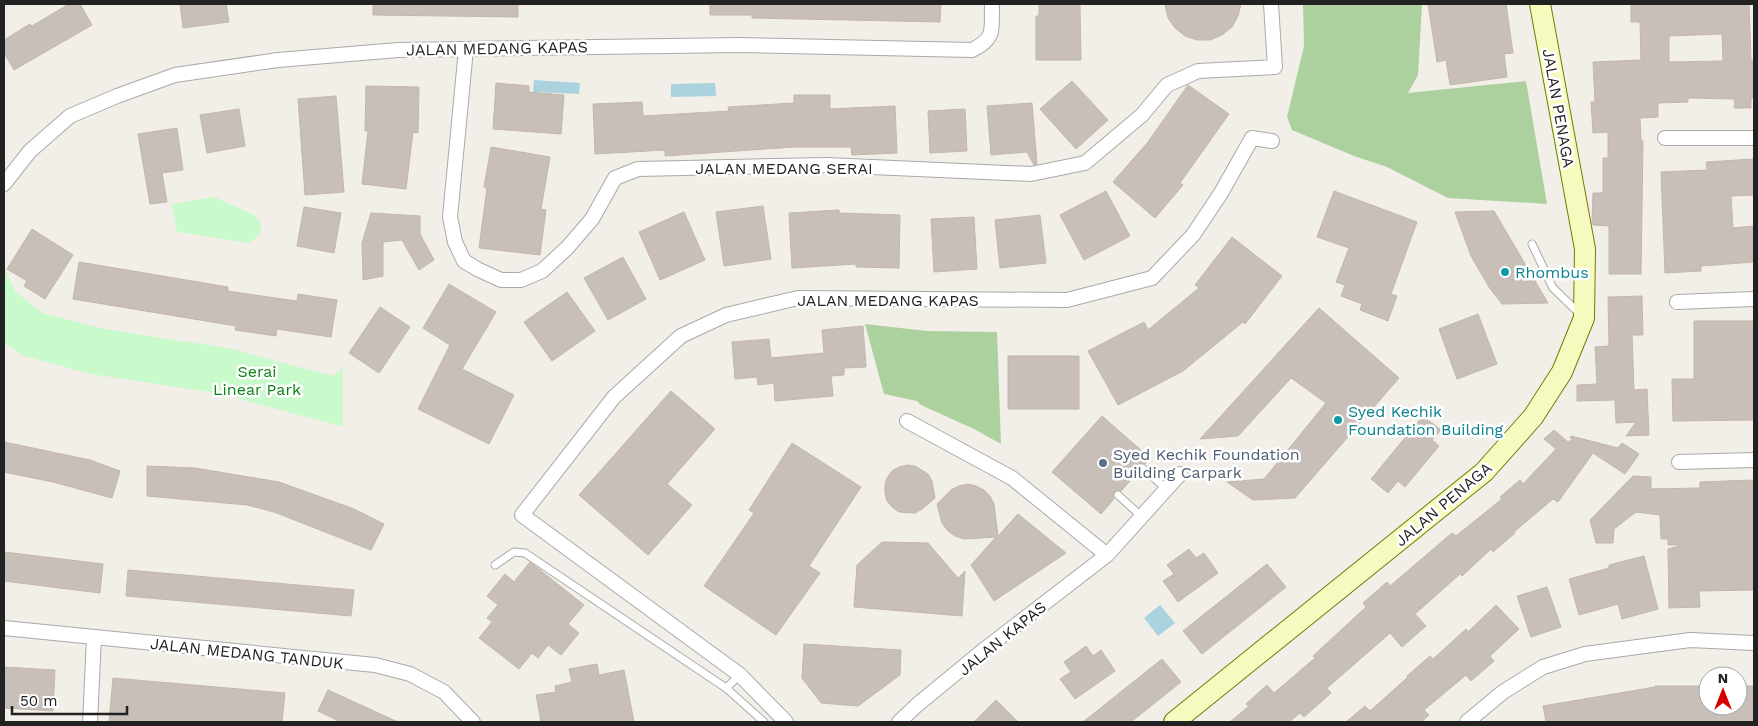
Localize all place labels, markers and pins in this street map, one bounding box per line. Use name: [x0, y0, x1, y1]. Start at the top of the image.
place label: Rhombus: [1515, 263, 1589, 282]
marker: Rhombus: [1499, 266, 1511, 278]
place label: Syed Kechik Foundation Building: [1348, 402, 1504, 439]
marker: Syed Kechik Foundation Building: [1332, 414, 1344, 426]
place label: Syed Kechik Foundation Building Carpark: [1113, 445, 1300, 482]
marker: Syed Kechik Foundation Building Carpark: [1097, 457, 1109, 469]

